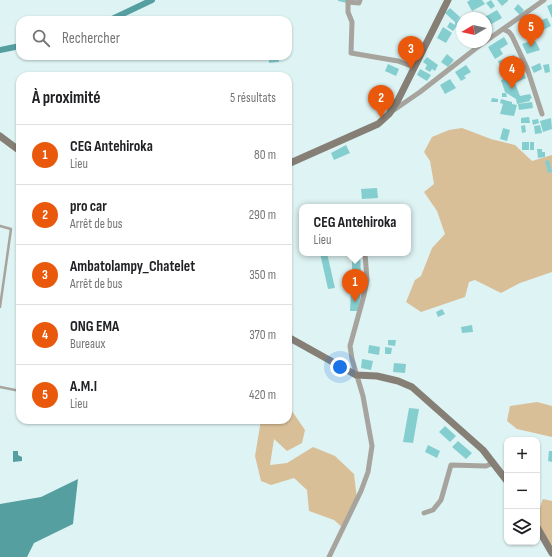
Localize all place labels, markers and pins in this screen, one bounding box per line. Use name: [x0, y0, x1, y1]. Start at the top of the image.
pin: 5: [518, 14, 544, 47]
pin: 3: [398, 36, 424, 69]
pin: 4: [499, 56, 525, 89]
pin: 2: [368, 85, 394, 118]
pin: 1: [342, 269, 368, 302]

